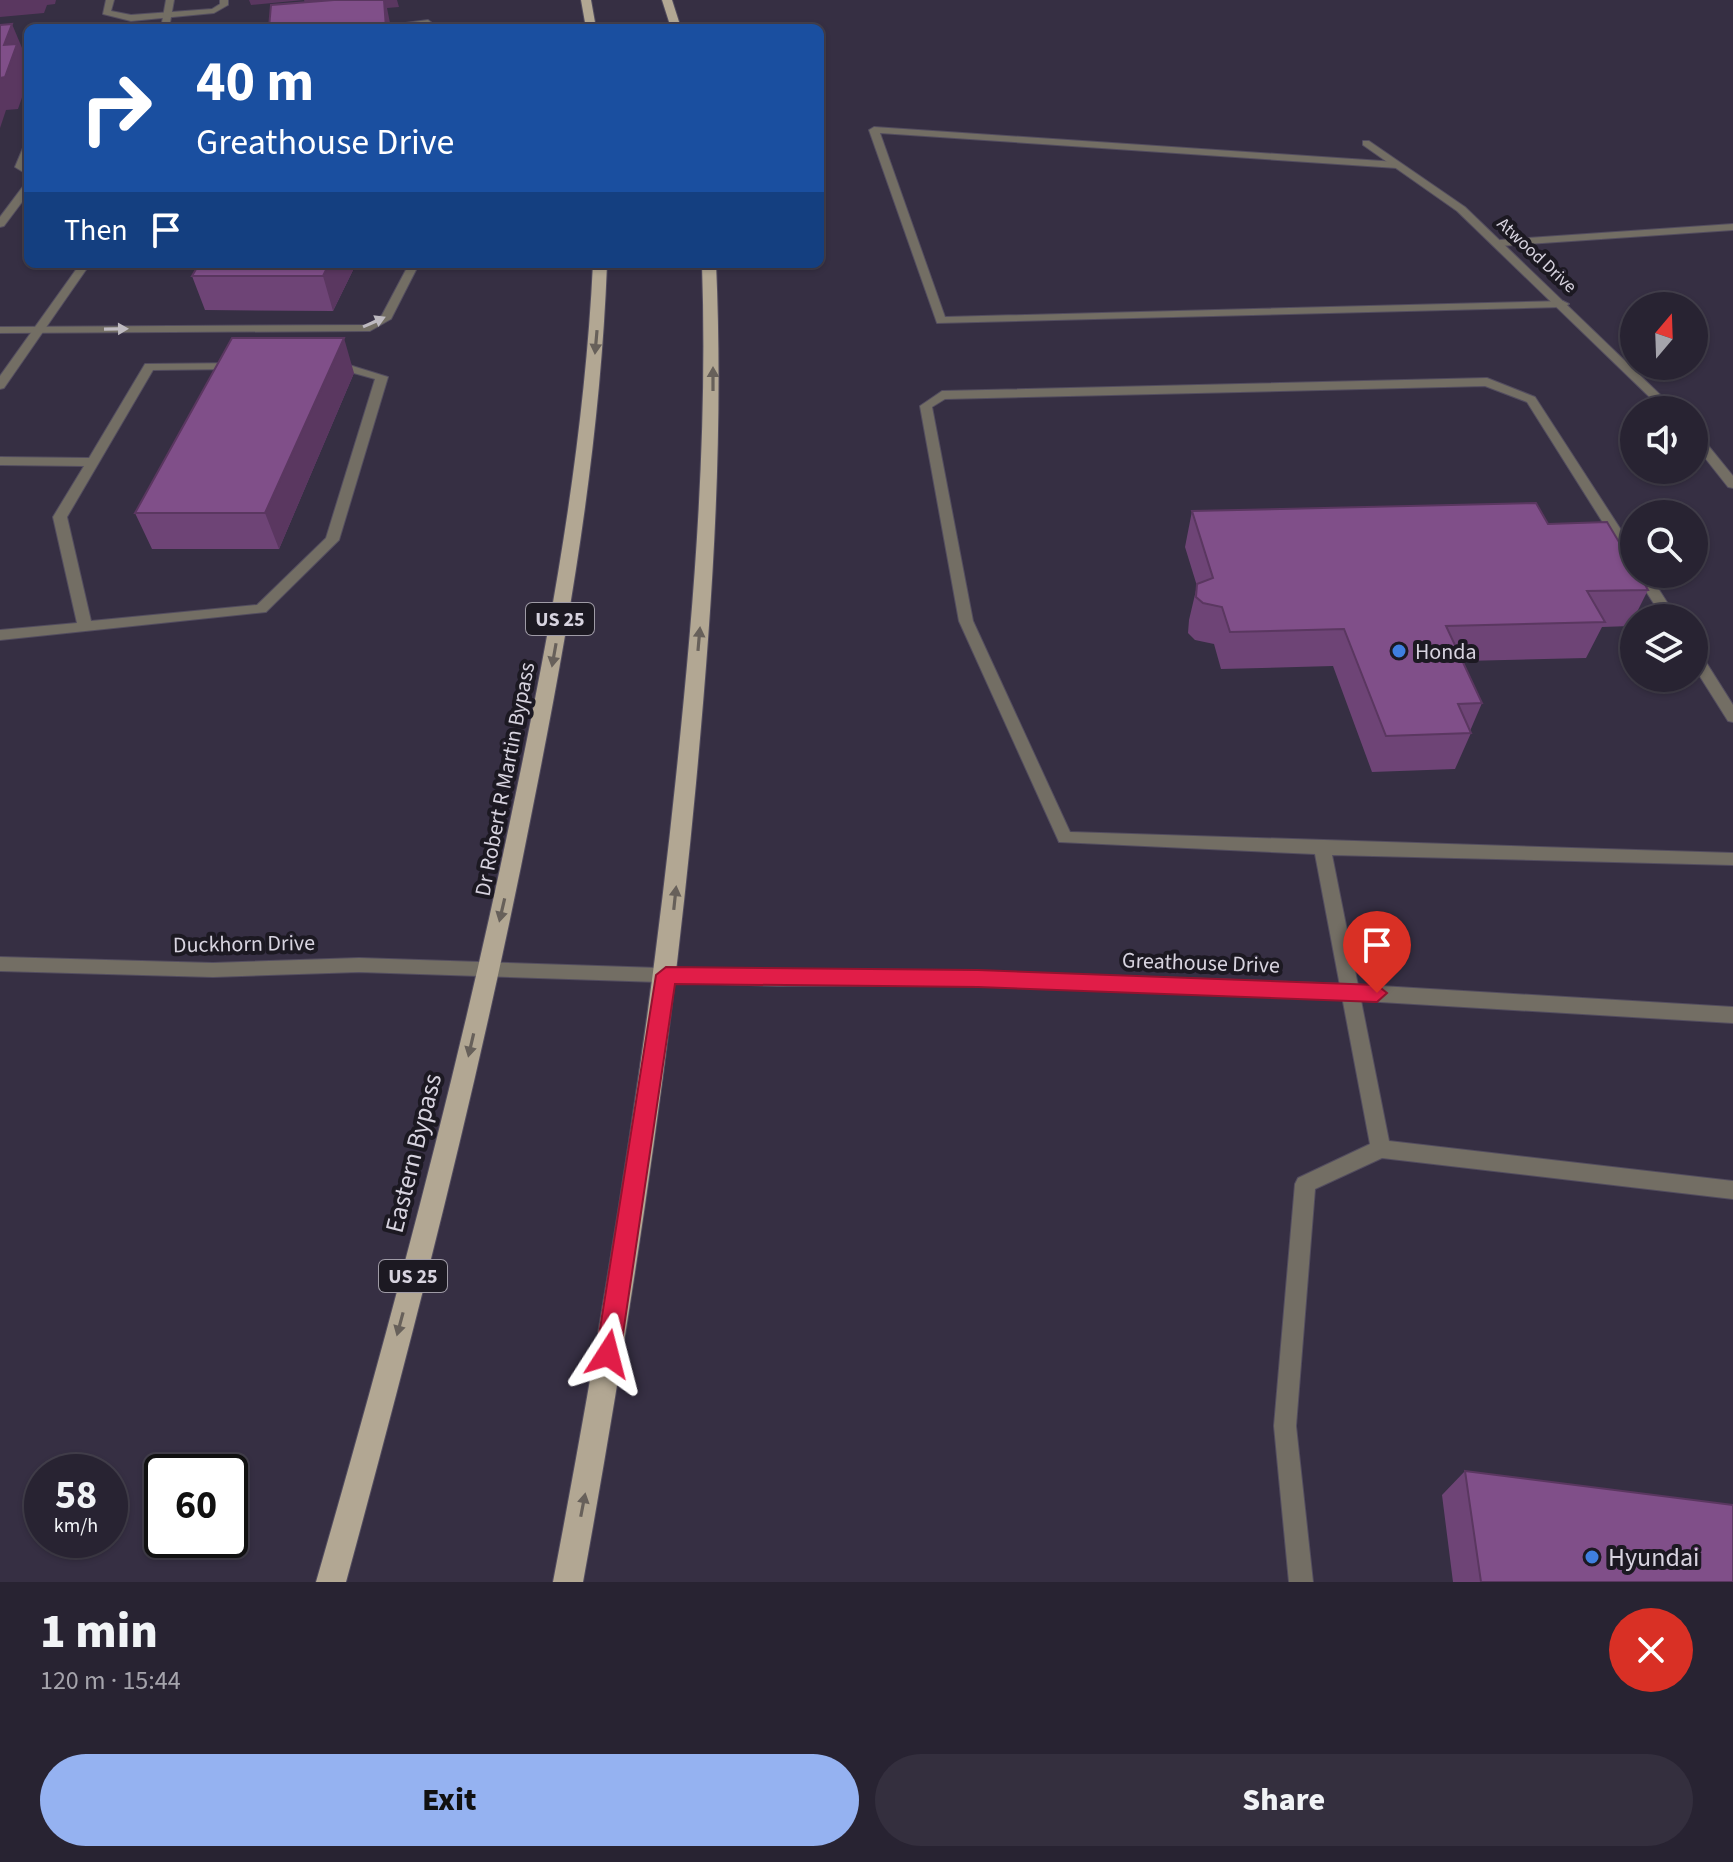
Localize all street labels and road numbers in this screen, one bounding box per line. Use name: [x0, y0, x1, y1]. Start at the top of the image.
street label: Atwood Drive: [1491, 212, 1582, 299]
road number: US 25: [526, 603, 594, 635]
street label: Dr Robert R Martin Bypass: [467, 660, 543, 899]
street label: Duckhorn Drive: [173, 927, 315, 961]
street label: Greathouse Drive: [1122, 944, 1281, 982]
street label: Eastern Bypass: [376, 1069, 451, 1237]
road number: US 25: [379, 1260, 447, 1292]

